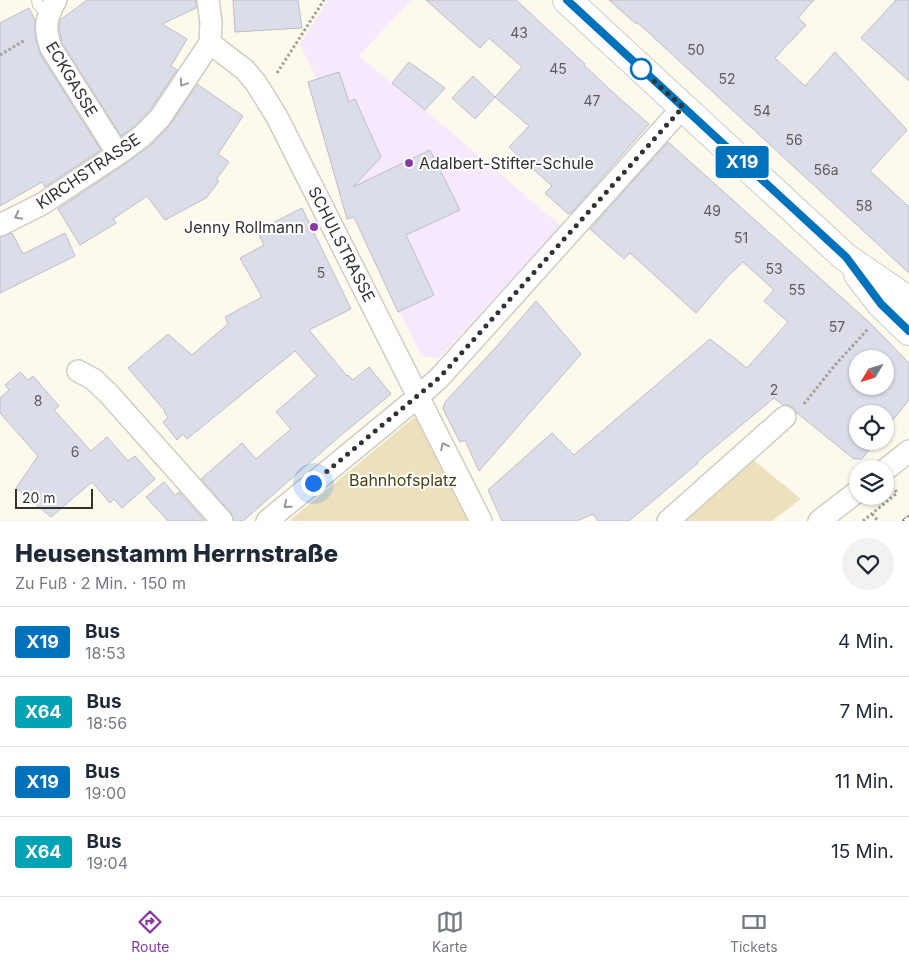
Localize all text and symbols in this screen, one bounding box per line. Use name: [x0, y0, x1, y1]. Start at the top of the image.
house number: 43: [510, 24, 528, 41]
street label: ECKGASSE: [42, 38, 102, 120]
house number: 50: [687, 41, 705, 58]
unlabelled marker: [630, 58, 652, 80]
house number: 45: [549, 60, 567, 77]
house number: 52: [718, 70, 736, 87]
one-way arrow: [180, 78, 189, 87]
house number: 47: [584, 92, 601, 109]
house number: 54: [753, 102, 771, 119]
street label: KIRCHSTRASSE: [32, 129, 144, 213]
house number: 56: [785, 131, 803, 148]
line badge: X19: [713, 146, 771, 178]
text: X19: [726, 151, 758, 172]
place label: Adalbert-Stifter-Schule: [419, 153, 594, 173]
marker: Adalbert-Stifter-Schule: [403, 157, 415, 169]
house number: 56a: [813, 161, 839, 178]
street label: SCHULSTRASSE: [304, 183, 380, 305]
house number: 58: [855, 197, 873, 214]
house number: 49: [703, 202, 721, 219]
one-way arrow: [14, 210, 23, 220]
place label: Jenny Rollmann: [184, 217, 304, 237]
marker: Jenny Rollmann: [308, 221, 320, 233]
house number: 51: [734, 229, 748, 246]
house number: 53: [765, 260, 783, 277]
house number: 5: [317, 264, 325, 281]
house number: 55: [788, 281, 806, 298]
house number: 57: [829, 318, 845, 335]
north arrow: [849, 350, 894, 395]
map controls: [849, 350, 894, 505]
house number: 2: [770, 381, 778, 398]
house number: 8: [34, 392, 42, 409]
button: locate: [849, 405, 894, 450]
one-way arrow: [440, 442, 450, 451]
house number: 6: [71, 443, 79, 460]
button: layers: [849, 460, 894, 505]
park label: Bahnhofsplatz: [349, 470, 457, 490]
your location: [301, 471, 326, 496]
scale bar: [15, 486, 92, 509]
text: 20 m: [22, 489, 56, 506]
one-way arrow: [284, 499, 293, 507]
button: heart: [842, 538, 894, 590]
text: Heusenstamm Herrnstraße: [15, 539, 338, 568]
text: Zu Fuß · 2 Min. · 150 m: [15, 573, 186, 593]
text: Bus: [85, 620, 120, 643]
text: 4 Min.: [838, 630, 894, 653]
text: X19: [26, 631, 59, 652]
text: 18:53: [85, 643, 126, 663]
text: Bus: [87, 690, 122, 713]
text: 7 Min.: [839, 700, 894, 723]
text: X64: [25, 701, 62, 722]
text: 18:56: [87, 713, 127, 733]
text: Bus: [85, 760, 120, 783]
text: 11 Min.: [835, 770, 894, 793]
text: X19: [26, 771, 59, 792]
text: 19:00: [85, 783, 126, 803]
text: Bus: [87, 830, 122, 853]
text: 15 Min.: [831, 840, 894, 863]
text: X64: [25, 841, 62, 862]
text: 19:04: [87, 853, 128, 873]
tab: Route: [131, 908, 169, 955]
tab: Karte: [432, 908, 467, 955]
tab: Tickets: [730, 908, 778, 955]

